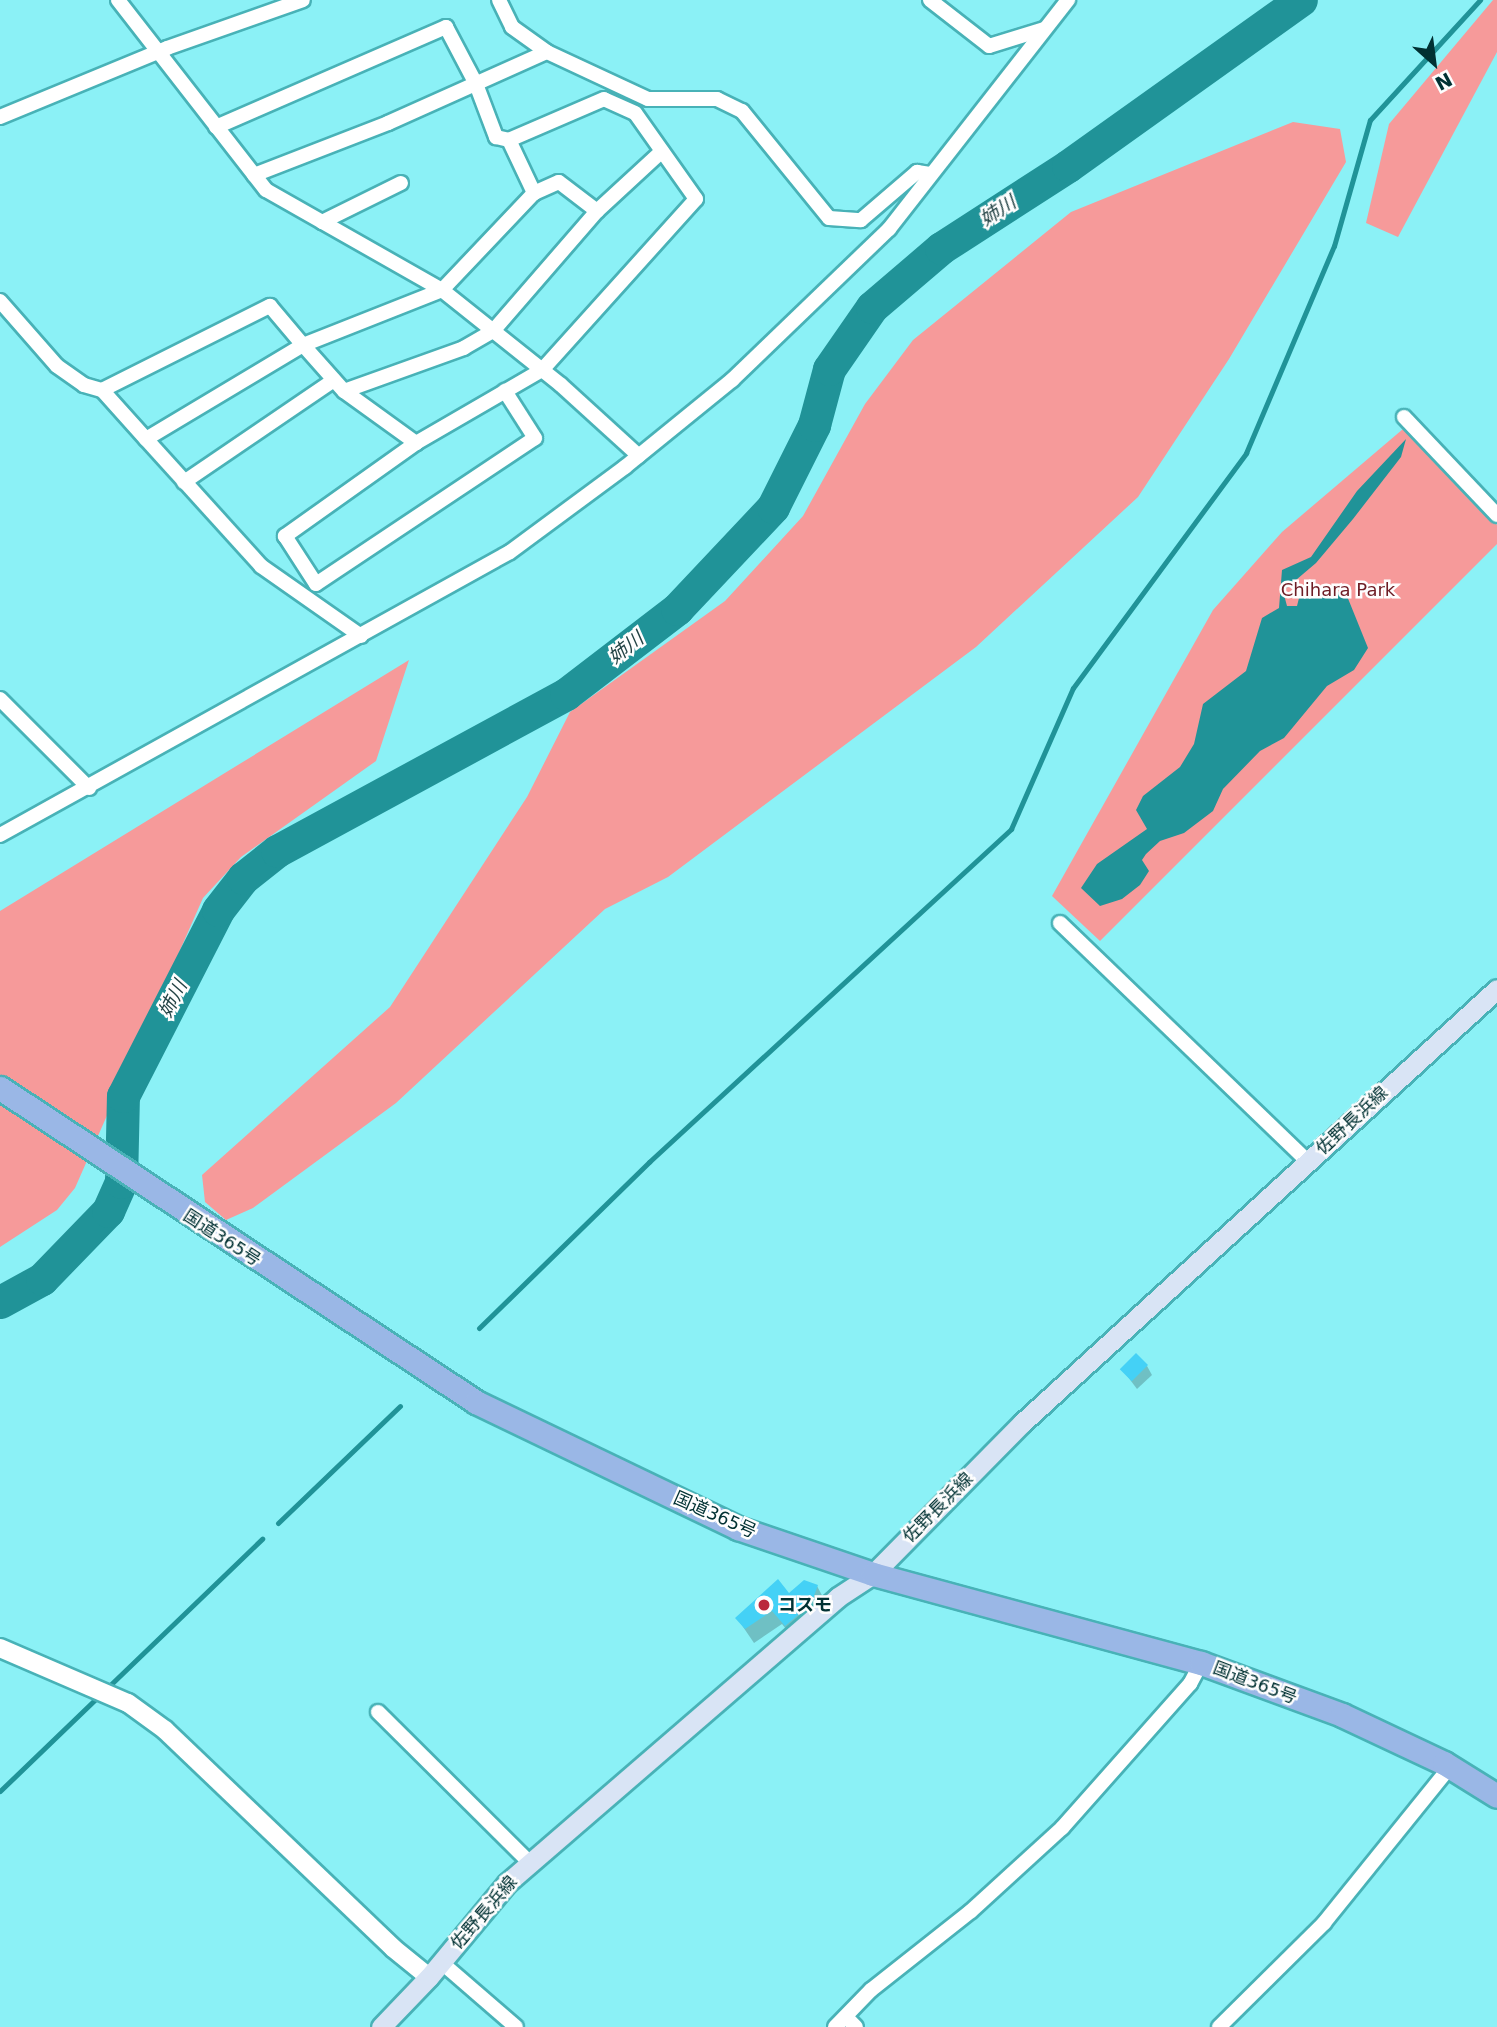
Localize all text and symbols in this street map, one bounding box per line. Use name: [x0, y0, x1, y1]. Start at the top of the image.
north arrow: [1399, 28, 1469, 98]
text: N: [1432, 68, 1456, 95]
water label: 姉川: [976, 191, 1020, 231]
park label: Chihara Park: [1281, 579, 1395, 601]
water label: 姉川: [604, 627, 648, 669]
water label: 姉川: [154, 977, 192, 1021]
street label: 佐野長浜線: [1312, 1082, 1392, 1160]
street label: 国道365号: [179, 1205, 265, 1271]
street label: 佐野長浜線: [899, 1469, 977, 1547]
street label: 国道365号: [670, 1487, 760, 1543]
place label: コスモ: [778, 1594, 832, 1616]
marker: コスモ: [756, 1597, 772, 1613]
street label: 国道365号: [1210, 1657, 1300, 1709]
street label: 佐野長浜線: [446, 1872, 522, 1954]

